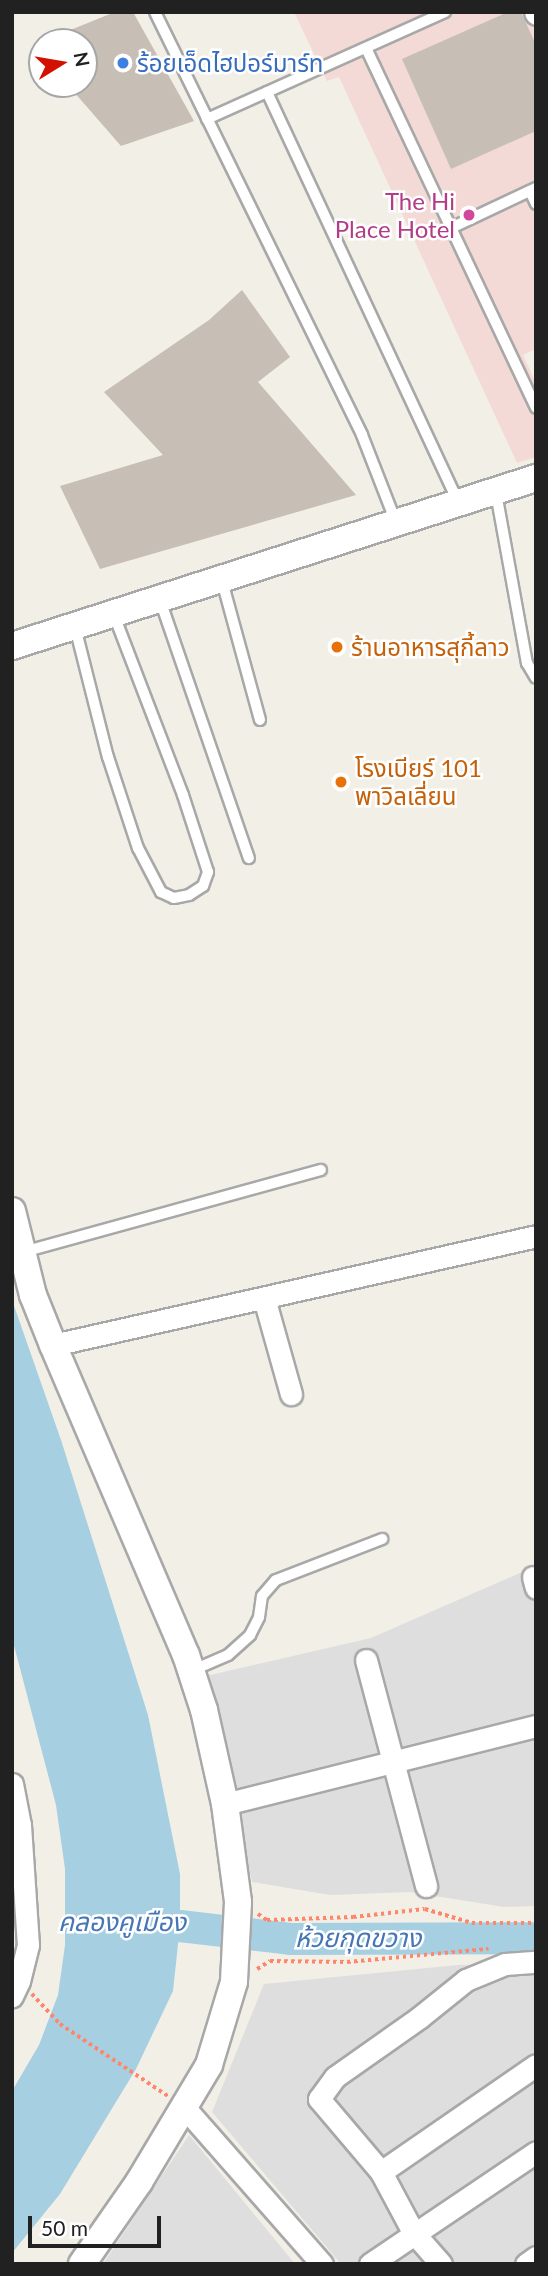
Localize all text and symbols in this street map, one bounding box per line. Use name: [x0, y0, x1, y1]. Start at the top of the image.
north arrow: [28, 28, 98, 98]
place label: ร้อยเอ็ดไฮปอร์มาร์ท: [137, 49, 323, 77]
text: N: [69, 50, 95, 69]
marker: ร้อยเอ็ดไฮปอร์มาร์ท: [115, 55, 131, 71]
place label: The Hi Place Hotel: [335, 187, 455, 243]
marker: The Hi Place Hotel: [461, 207, 477, 223]
place label: ร้านอาหารสุกี้ลาว: [351, 633, 510, 661]
marker: ร้านอาหารสุกี้ลาว: [329, 639, 345, 655]
place label: โรงเบียร์ 101 พาวิลเลี่ยน: [355, 754, 482, 810]
marker: โรงเบียร์ 101 พาวิลเลี่ยน: [333, 774, 349, 790]
water label: คลองคูเมือง: [58, 1906, 186, 1938]
water label: ห้วยกุดขวาง: [295, 1922, 421, 1954]
scale bar: [32, 2202, 164, 2246]
text: 50 m: [41, 2215, 88, 2240]

